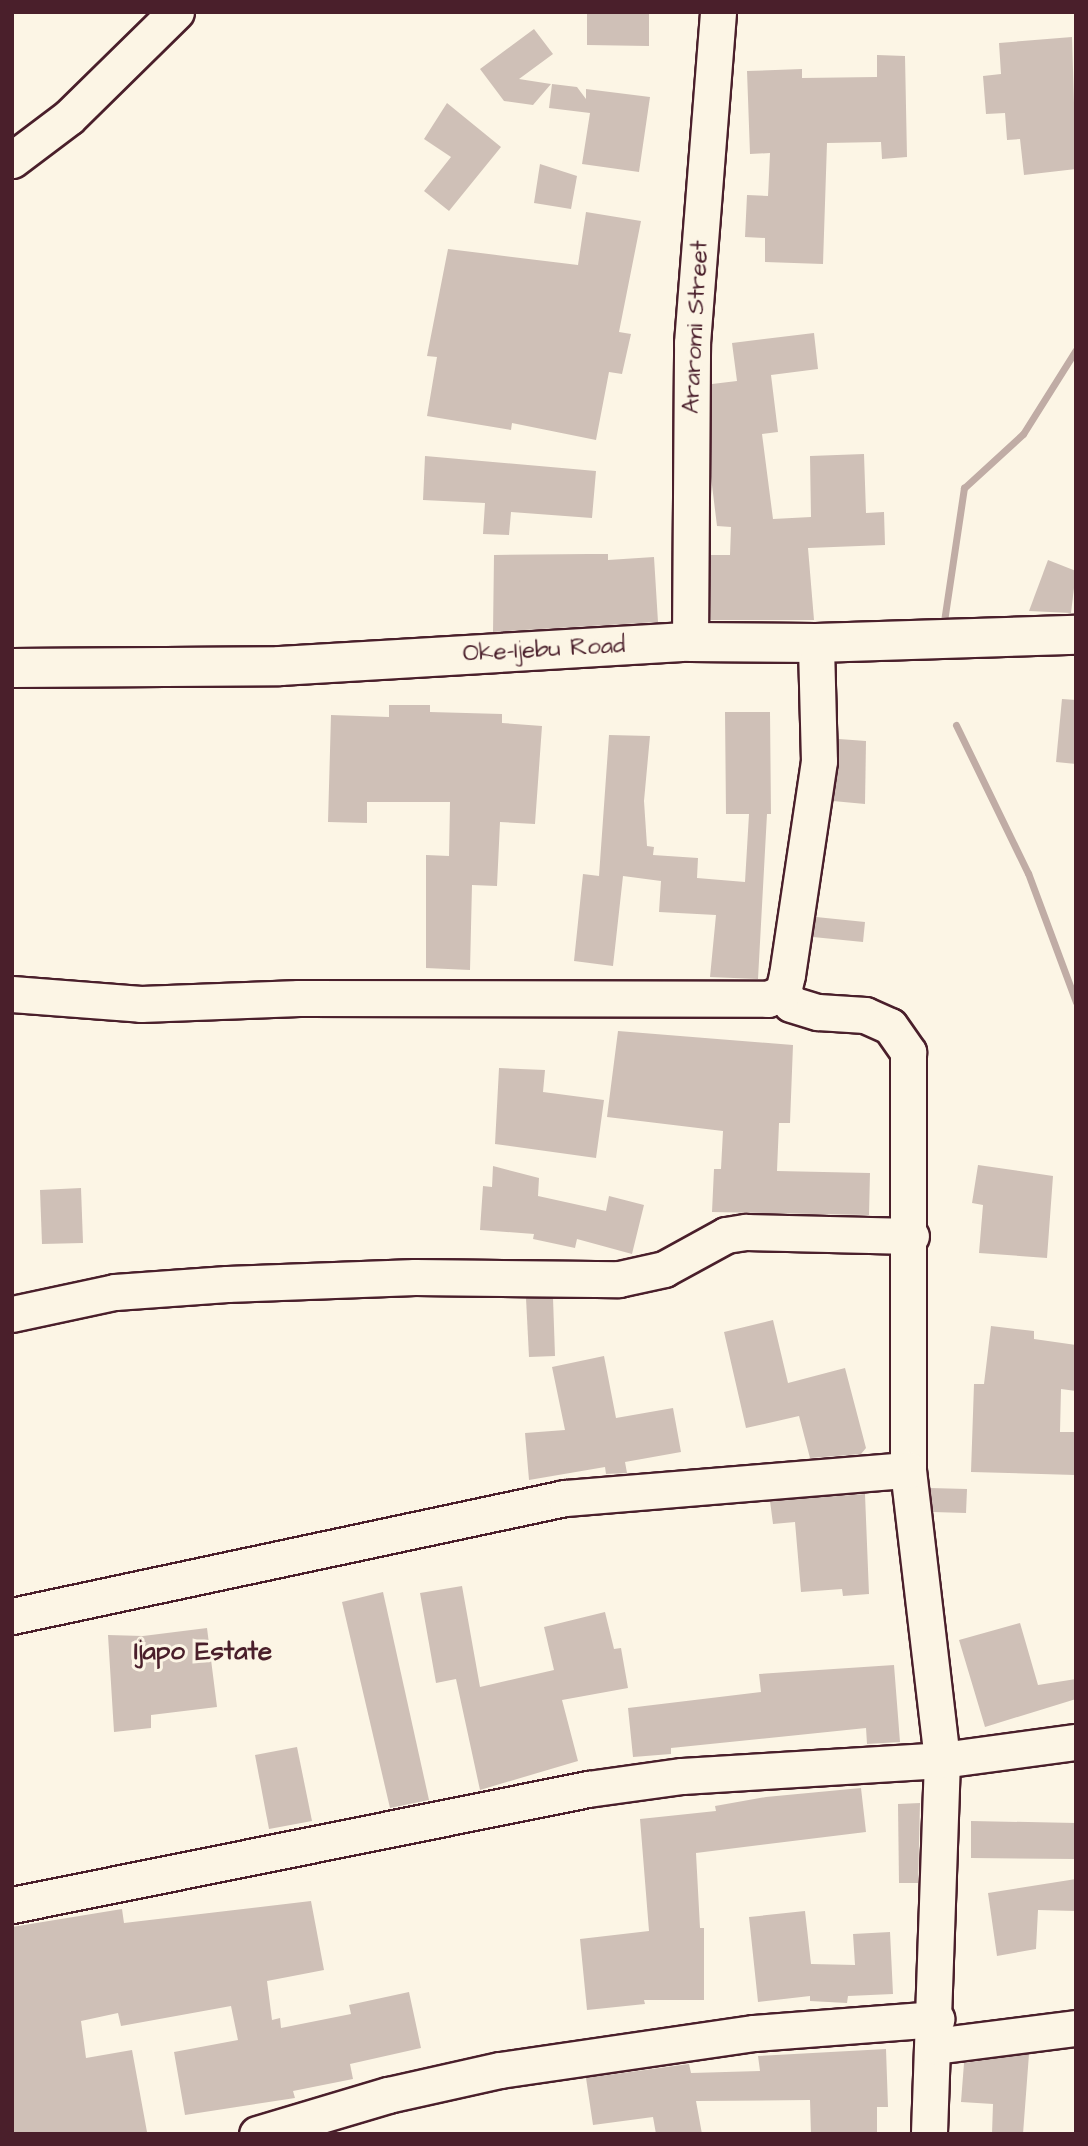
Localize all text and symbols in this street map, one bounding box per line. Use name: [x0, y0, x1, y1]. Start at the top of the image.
street label: Araromi Street: [677, 240, 715, 414]
street label: Oke-Ijebu Road: [462, 631, 626, 669]
district label: Ijapo Estate: [134, 1636, 272, 1668]

